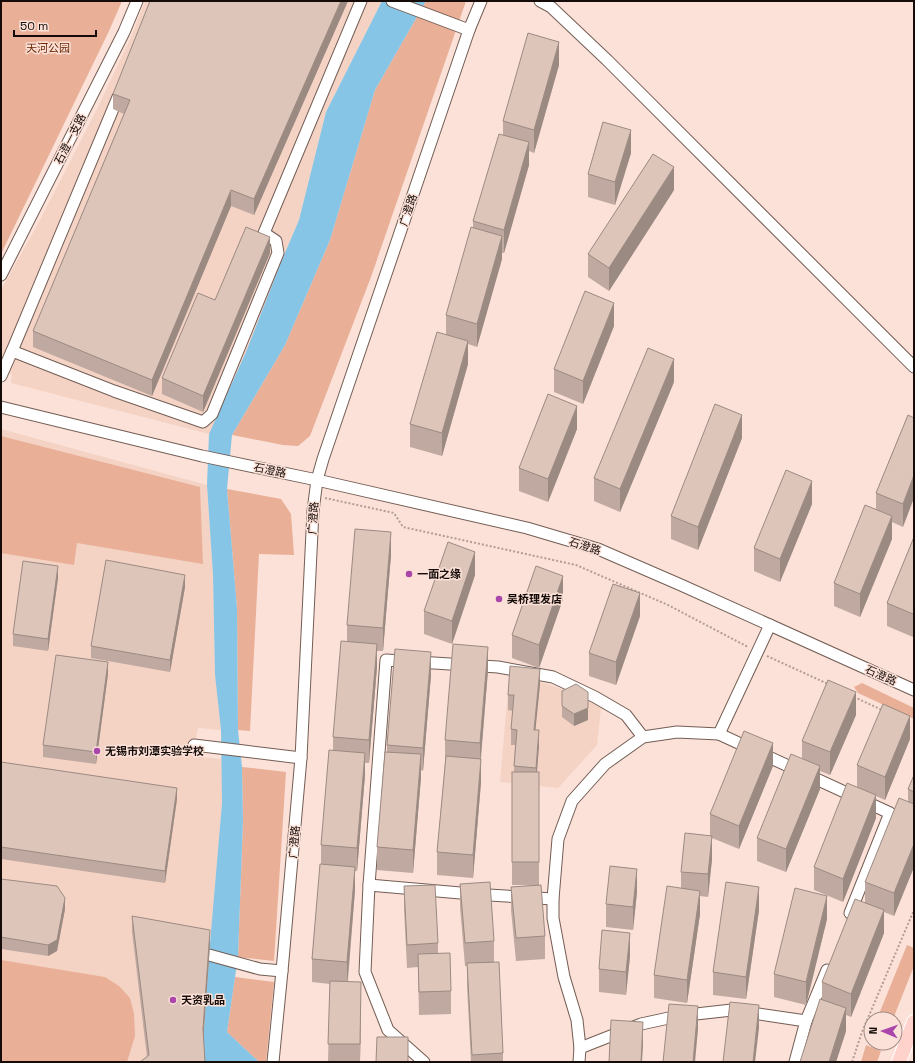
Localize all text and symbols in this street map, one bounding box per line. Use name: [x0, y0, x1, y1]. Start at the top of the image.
scale bar: [14, 12, 96, 38]
text: 50 m: [20, 18, 48, 34]
park label: 天河公园: [26, 41, 70, 55]
street label: 石澄一支路: [51, 111, 89, 167]
street label: 广澄路: [396, 192, 420, 228]
street label: 石澄路: [252, 460, 288, 480]
street label: 广澄路: [305, 501, 321, 535]
street label: 石澄路: [567, 534, 603, 558]
place label: 一面之缘: [417, 567, 461, 581]
marker: 一面之缘: [404, 569, 414, 579]
place label: 吴桥理发店: [507, 592, 562, 606]
marker: 吴桥理发店: [494, 594, 504, 604]
street label: 石澄路: [863, 662, 899, 688]
place label: 无锡市刘潭实验学校: [105, 744, 204, 758]
marker: 无锡市刘潭实验学校: [92, 746, 102, 756]
street label: 广澄路: [286, 825, 302, 859]
place label: 天资乳品: [181, 993, 225, 1007]
marker: 天资乳品: [168, 995, 178, 1005]
north arrow: [863, 1011, 903, 1051]
text: N: [866, 1027, 880, 1035]

